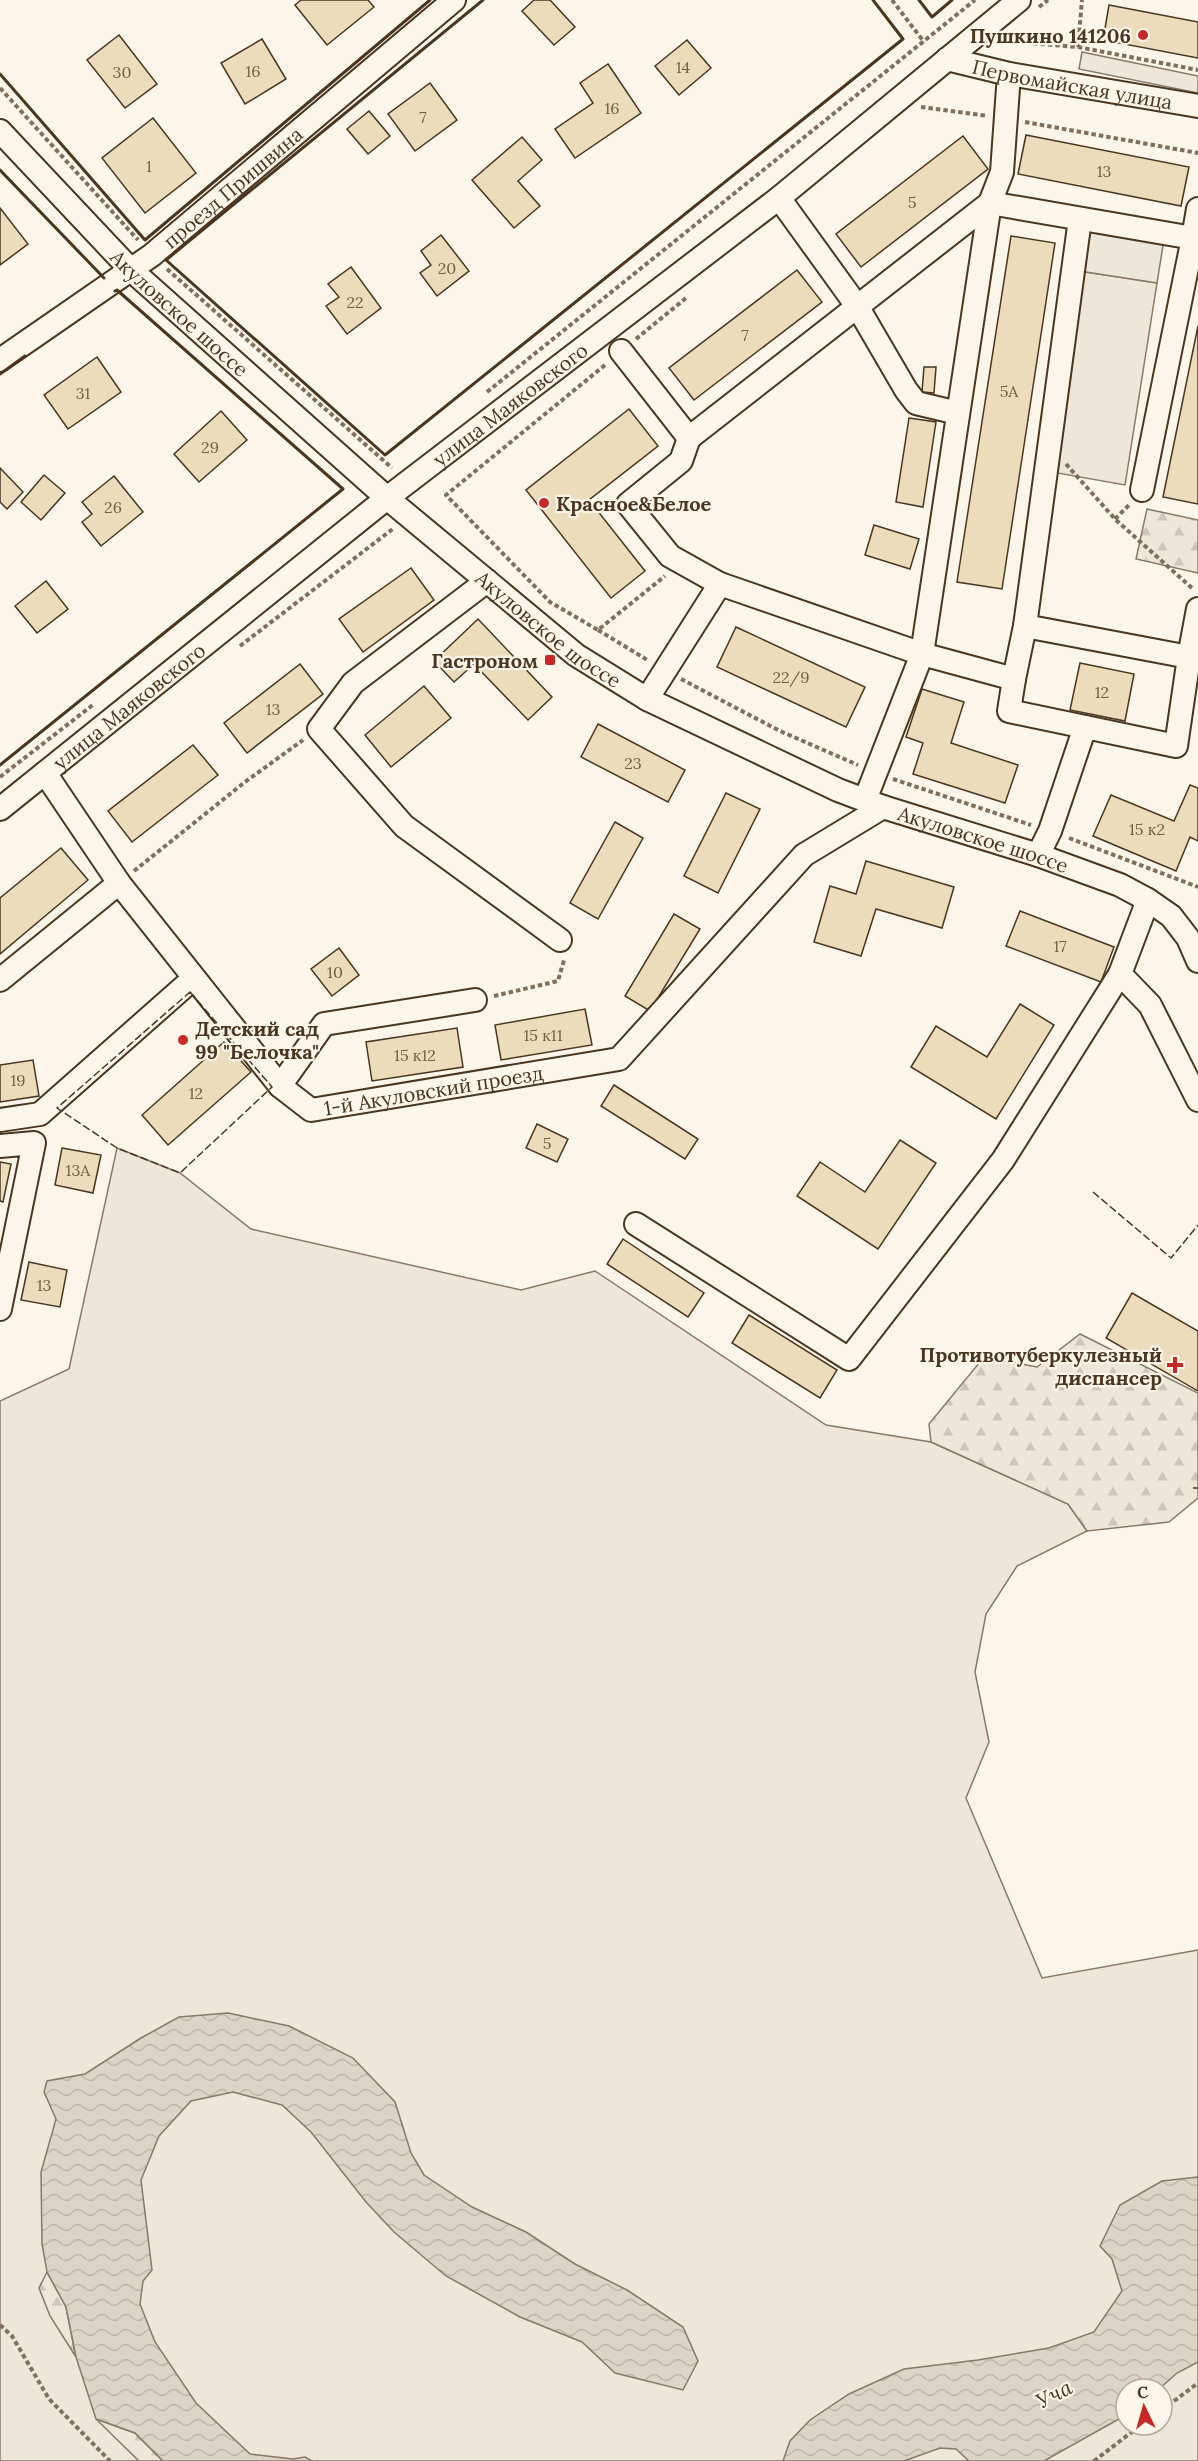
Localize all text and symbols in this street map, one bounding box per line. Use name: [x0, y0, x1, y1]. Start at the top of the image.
place label: Пушкино 141206: [970, 23, 1131, 48]
marker: Пушкино 141206: [1136, 28, 1150, 42]
street label: Первомайская улица: [970, 53, 1174, 114]
house number: 14: [676, 57, 691, 77]
house number: 16: [245, 61, 261, 81]
house number: 30: [113, 62, 131, 82]
house number: 16: [604, 98, 620, 118]
house number: 7: [419, 107, 427, 127]
street label: проезд Пришвина: [157, 121, 307, 253]
house number: 1: [146, 156, 152, 176]
house number: 13: [1097, 161, 1111, 181]
house number: 5: [908, 192, 916, 212]
street label: Акуловское шоссе: [105, 244, 254, 382]
house number: 20: [438, 258, 456, 278]
house number: 22: [346, 292, 364, 312]
house number: 7: [741, 325, 749, 345]
street label: улица Маяковского: [427, 337, 592, 471]
house number: 5А: [1000, 381, 1019, 401]
house number: 31: [76, 383, 91, 403]
house number: 29: [201, 437, 219, 457]
place label: Красное&Белое: [556, 491, 712, 516]
marker: Красное&Белое: [537, 496, 551, 510]
house number: 26: [104, 497, 122, 517]
street label: Акуловское шоссе: [470, 564, 626, 693]
street label: улица Маяковского: [47, 637, 210, 774]
place label: Гастроном: [431, 648, 538, 673]
marker: Гастроном: [543, 653, 557, 667]
house number: 22/9: [772, 667, 810, 688]
house number: 12: [1095, 682, 1109, 702]
house number: 13: [266, 699, 280, 719]
house number: 23: [624, 753, 642, 773]
street label: Акуловское шоссе: [894, 800, 1072, 878]
house number: 15 к2: [1129, 819, 1165, 839]
house number: 17: [1053, 936, 1067, 956]
house number: 10: [327, 962, 343, 982]
place label: Детский сад 99 "Белочка": [195, 1016, 319, 1064]
house number: 15 к11: [524, 1025, 563, 1045]
marker: Детский сад 99 "Белочка": [176, 1033, 190, 1047]
house number: 15 к12: [394, 1045, 436, 1065]
street label: 1-й Акуловский проезд: [322, 1059, 545, 1120]
house number: 19: [10, 1070, 26, 1090]
house number: 12: [189, 1083, 203, 1103]
house number: 5: [543, 1133, 551, 1153]
house number: 13А: [66, 1160, 91, 1180]
house number: 13: [37, 1275, 51, 1295]
place label: Противотуберкулезный диспансер: [919, 1342, 1162, 1390]
marker: Противотуберкулезный диспансер: [1166, 1356, 1184, 1374]
water label: Уча: [1032, 2373, 1077, 2414]
north arrow: [1114, 2377, 1174, 2437]
text: С: [1136, 2382, 1149, 2402]

